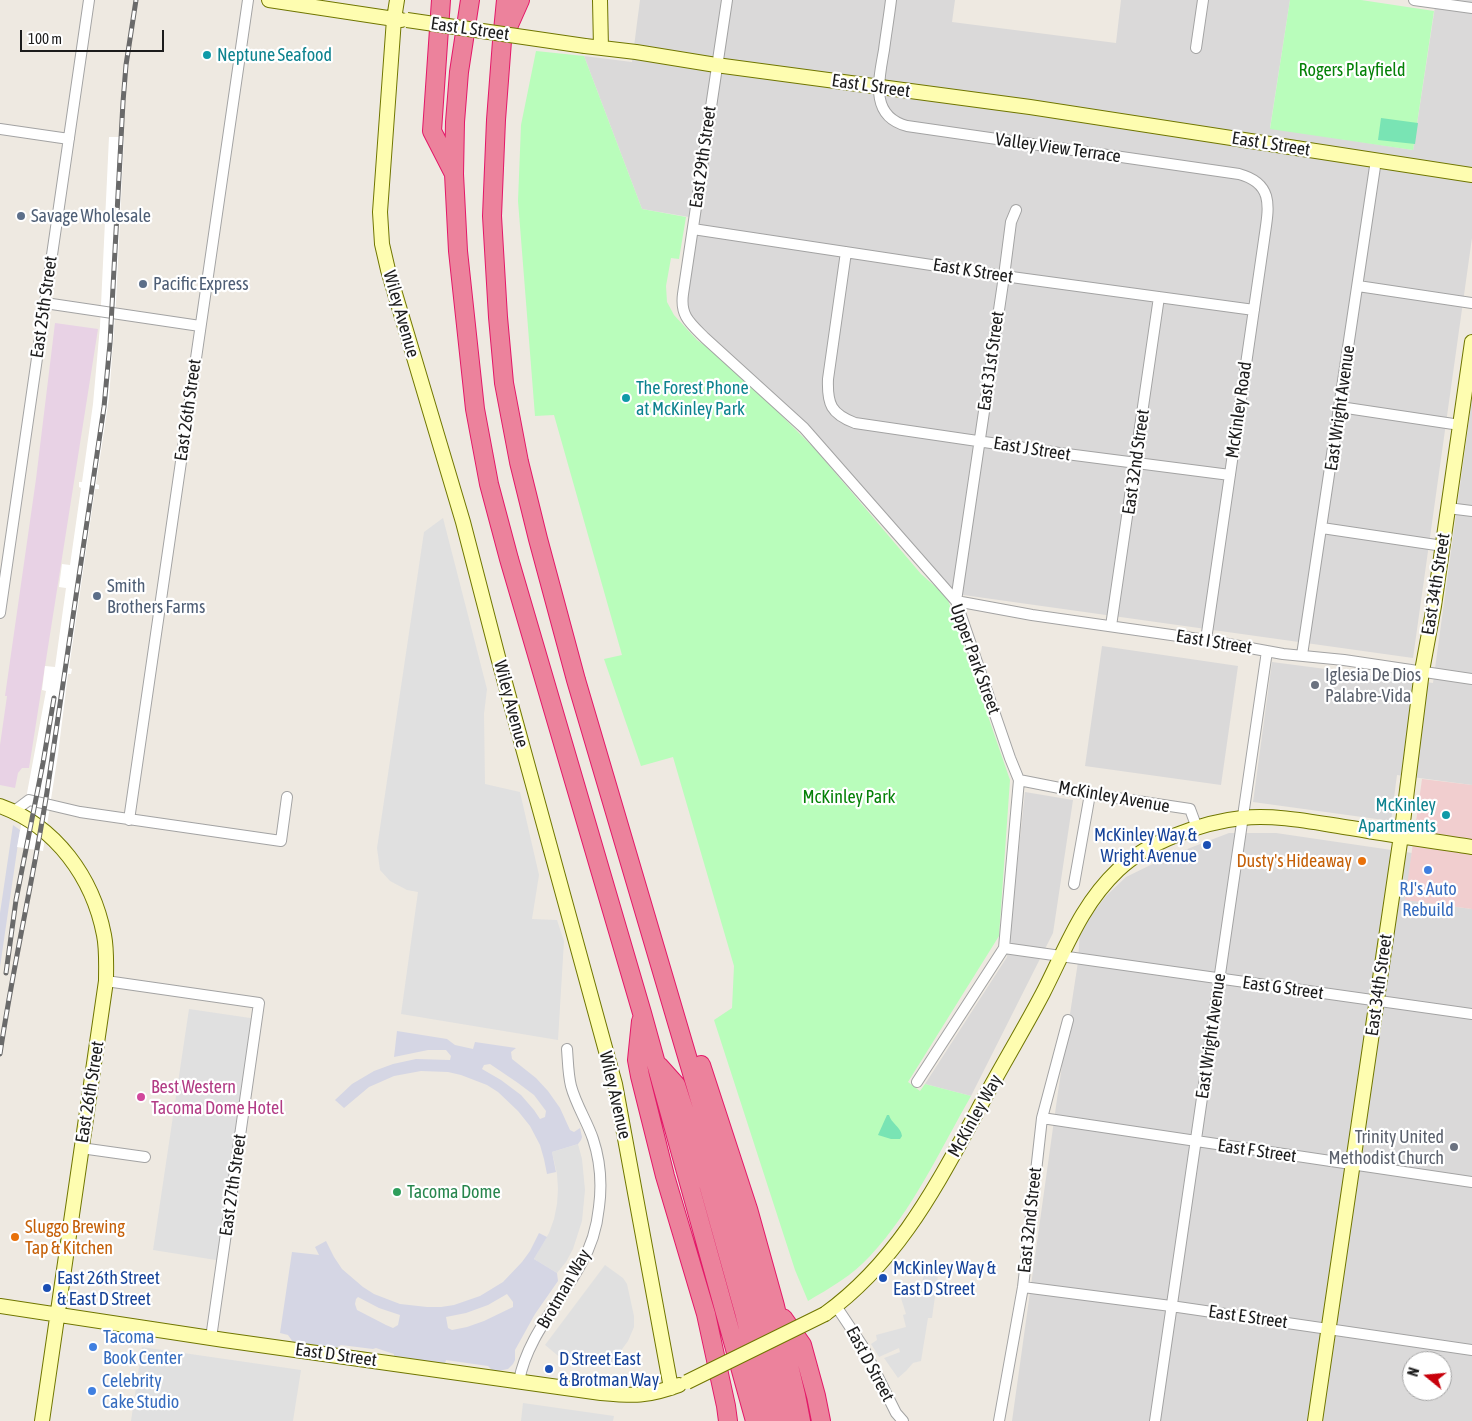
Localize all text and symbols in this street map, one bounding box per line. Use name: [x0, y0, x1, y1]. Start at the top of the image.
street label: East L Street: [429, 13, 511, 45]
scale bar: [22, 20, 166, 52]
text: 100 m: [28, 30, 62, 47]
place label: Neptune Seafood: [217, 44, 332, 66]
marker: Neptune Seafood: [201, 49, 213, 61]
park label: Rogers Playfield: [1299, 59, 1405, 81]
street label: East L Street: [830, 70, 912, 102]
street label: East 29th Street: [685, 105, 721, 209]
street label: East L Street: [1230, 127, 1312, 161]
street label: Valley View Terrace: [994, 129, 1122, 167]
place label: Savage Wholesale: [31, 205, 151, 227]
marker: Savage Wholesale: [15, 210, 27, 222]
street label: East K Street: [931, 254, 1015, 288]
street label: East 25th Street: [26, 255, 62, 359]
street label: Wiley Avenue: [378, 268, 424, 360]
place label: Pacific Express: [153, 273, 249, 295]
marker: Pacific Express: [137, 278, 149, 290]
street label: East 31st Street: [973, 310, 1009, 412]
street label: East Wright Avenue: [1321, 344, 1359, 472]
street label: East 26th Street: [170, 358, 206, 462]
street label: McKinley Road: [1222, 360, 1256, 460]
place label: The Forest Phone at McKinley Park: [636, 377, 749, 419]
marker: The Forest Phone at McKinley Park: [620, 392, 632, 404]
street label: East 32nd Street: [1118, 408, 1154, 516]
street label: East J Street: [992, 432, 1072, 466]
street label: East 34th Street: [1417, 532, 1455, 636]
place label: Smith Brothers Farms: [107, 575, 205, 618]
marker: Smith Brothers Farms: [91, 590, 103, 602]
street label: Upper Park Street: [945, 601, 1005, 717]
street label: East I Street: [1174, 625, 1254, 659]
street label: Wiley Avenue: [489, 658, 533, 750]
place label: Iglesia De Dios Palabre-Vida: [1325, 664, 1421, 706]
marker: Iglesia De Dios Palabre-Vida: [1309, 679, 1321, 691]
street label: McKinley Avenue: [1057, 777, 1171, 817]
park label: McKinley Park: [803, 786, 895, 808]
place label: McKinley Apartments: [1359, 794, 1436, 836]
marker: McKinley Apartments: [1440, 809, 1452, 821]
place label: McKinley Way & Wright Avenue: [1094, 824, 1197, 866]
marker: McKinley Way & Wright Avenue: [1201, 839, 1213, 851]
place label: Dusty's Hideaway: [1236, 850, 1352, 872]
marker: Dusty's Hideaway: [1356, 855, 1368, 867]
marker: RJ's Auto Rebuild: [1422, 864, 1434, 876]
place label: RJ's Auto Rebuild: [1399, 878, 1457, 921]
street label: East 34th Street: [1361, 933, 1397, 1037]
street label: East Wright Avenue: [1192, 972, 1230, 1100]
street label: East G Street: [1241, 972, 1325, 1004]
street label: East 26th Street: [71, 1040, 109, 1144]
street label: Wiley Avenue: [594, 1049, 636, 1141]
street label: McKinley Way: [943, 1071, 1007, 1161]
place label: Best Western Tacoma Dome Hotel: [151, 1076, 284, 1118]
marker: Best Western Tacoma Dome Hotel: [135, 1091, 147, 1103]
place label: Trinity United Methodist Church: [1328, 1126, 1444, 1168]
street label: East 27th Street: [215, 1133, 251, 1237]
street label: East F Street: [1216, 1135, 1298, 1167]
marker: Trinity United Methodist Church: [1448, 1141, 1460, 1153]
street label: East 32nd Street: [1014, 1166, 1046, 1274]
place label: Tacoma Dome: [407, 1181, 501, 1203]
marker: Tacoma Dome: [391, 1186, 403, 1198]
place label: Sluggo Brewing Tap & Kitchen: [25, 1216, 125, 1258]
marker: Sluggo Brewing Tap & Kitchen: [9, 1231, 21, 1243]
street label: Brotman Way: [533, 1245, 595, 1333]
place label: McKinley Way & East D Street: [893, 1257, 996, 1300]
place label: East 26th Street & East D Street: [57, 1267, 160, 1310]
marker: McKinley Way & East D Street: [877, 1272, 889, 1284]
marker: East 26th Street & East D Street: [41, 1282, 53, 1294]
street label: East E Street: [1207, 1301, 1289, 1333]
street label: East D Street: [841, 1323, 899, 1405]
place label: Tacoma Book Center: [103, 1326, 182, 1368]
street label: East D Street: [294, 1339, 378, 1371]
marker: Tacoma Book Center: [87, 1341, 99, 1353]
place label: D Street East & Brotman Way: [559, 1348, 659, 1390]
north arrow: [1402, 1351, 1452, 1401]
marker: D Street East & Brotman Way: [543, 1363, 555, 1375]
text: N: [1405, 1366, 1422, 1378]
place label: Celebrity Cake Studio: [102, 1370, 179, 1412]
marker: Celebrity Cake Studio: [86, 1385, 98, 1397]

